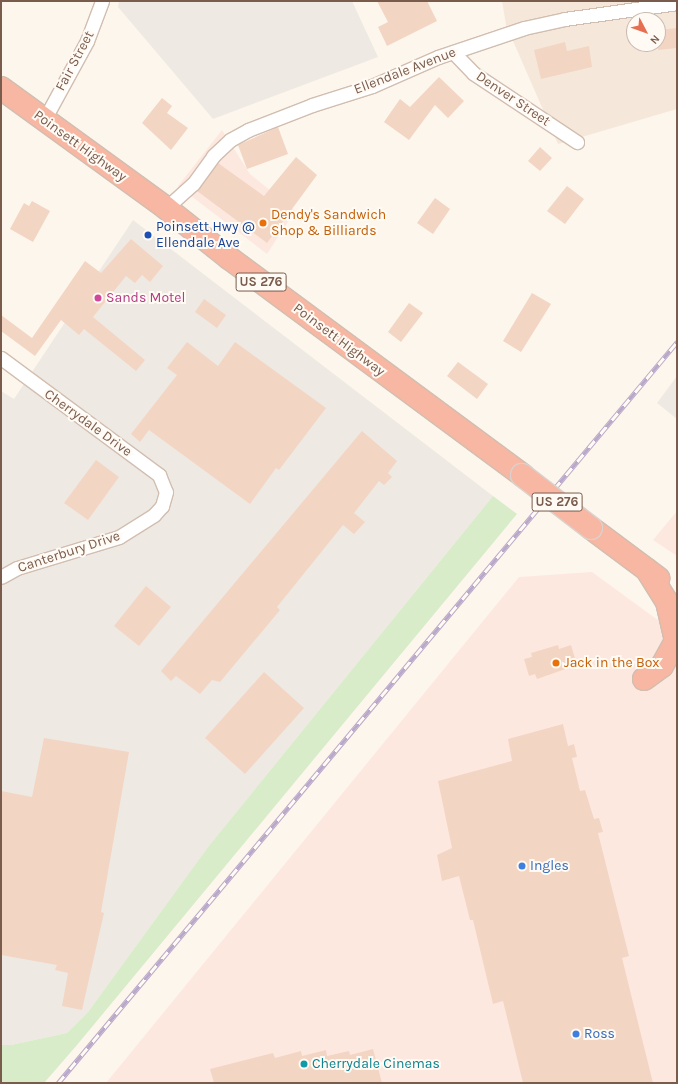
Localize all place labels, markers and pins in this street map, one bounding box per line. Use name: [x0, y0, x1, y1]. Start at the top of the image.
place label: Dendy's Sandwich Shop & Billiards: [271, 207, 386, 240]
marker: Dendy's Sandwich Shop & Billiards: [258, 218, 268, 228]
place label: Poinsett Hwy @ Ellendale Ave: [156, 219, 255, 252]
marker: Poinsett Hwy @ Ellendale Ave: [143, 230, 153, 240]
place label: Sands Motel: [106, 290, 185, 306]
marker: Sands Motel: [93, 293, 103, 303]
place label: Jack in the Box: [564, 655, 659, 671]
marker: Jack in the Box: [551, 658, 561, 668]
place label: Ingles: [530, 858, 569, 874]
marker: Ingles: [517, 861, 527, 871]
place label: Ross: [584, 1026, 615, 1042]
marker: Ross: [571, 1029, 581, 1039]
place label: Cherrydale Cinemas: [312, 1056, 440, 1072]
marker: Cherrydale Cinemas: [299, 1059, 309, 1069]

